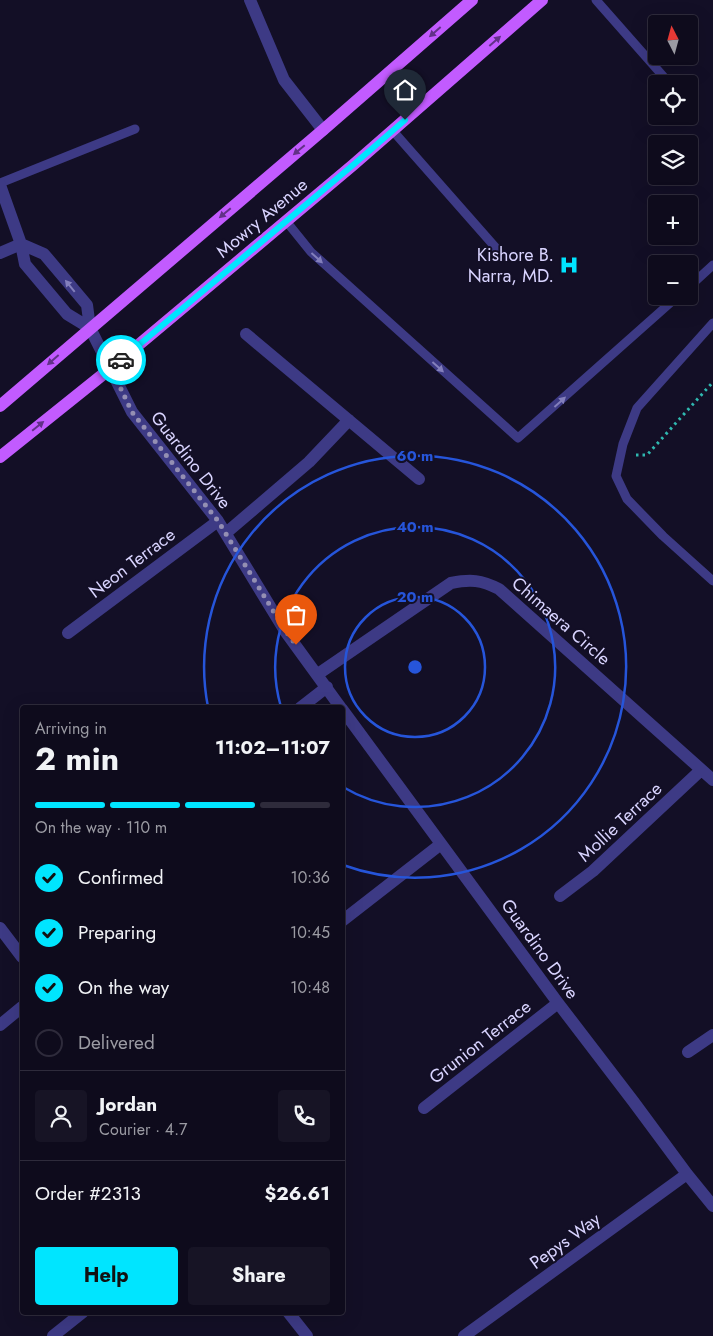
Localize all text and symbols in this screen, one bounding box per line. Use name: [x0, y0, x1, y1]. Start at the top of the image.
north arrow: [648, 15, 698, 65]
map controls: [648, 15, 698, 305]
one-way arrow: [430, 26, 442, 38]
one-way arrow: [488, 35, 500, 47]
pin: [384, 69, 426, 120]
button: locate: [648, 75, 698, 125]
icon: home: [391, 76, 419, 104]
button: layers: [648, 135, 698, 185]
one-way arrow: [294, 144, 306, 156]
street label: Mowry Avenue: [211, 172, 313, 264]
button: +: [648, 195, 698, 245]
one-way arrow: [218, 208, 231, 219]
place label: Kishore B. Narra, MD.: [468, 242, 554, 289]
one-way arrow: [311, 252, 323, 264]
hospital icon: Kishore B. Narra, MD.: [558, 254, 580, 276]
button: −: [648, 255, 698, 305]
one-way arrow: [65, 280, 76, 292]
courier: [96, 335, 146, 385]
icon: car: [107, 346, 135, 374]
one-way arrow: [47, 354, 60, 365]
one-way arrow: [432, 361, 445, 372]
one-way arrow: [553, 396, 565, 408]
street label: Guardino Drive: [144, 406, 238, 514]
one-way arrow: [31, 421, 44, 432]
text: 60 m: [397, 445, 433, 467]
text: 40 m: [396, 516, 434, 538]
street label: Neon Terrace: [83, 522, 181, 604]
street label: Chimaera Circle: [506, 571, 616, 671]
text: 20 m: [397, 586, 433, 608]
pin: [275, 594, 317, 645]
icon: bag: [282, 601, 310, 629]
centre of rings: [406, 658, 424, 676]
text: Arriving in: [35, 717, 107, 740]
text: 11:02–11:07: [215, 734, 330, 761]
text: 2 min: [35, 736, 119, 782]
street label: Mollie Terrace: [572, 776, 668, 868]
text: On the way · 110 m: [35, 816, 167, 839]
icon: check: [35, 864, 63, 892]
text: Confirmed: [78, 864, 164, 891]
text: 10:36: [290, 866, 330, 889]
street label: Guardino Drive: [495, 894, 585, 1004]
icon: check: [35, 919, 63, 947]
text: Preparing: [78, 919, 156, 946]
text: 10:45: [290, 921, 330, 944]
icon: check: [35, 974, 63, 1002]
text: On the way: [78, 974, 169, 1001]
text: 10:48: [290, 976, 330, 999]
street label: Grunion Terrace: [423, 994, 537, 1090]
text: Delivered: [78, 1029, 155, 1056]
button: person: [35, 1090, 87, 1142]
button: phone: [278, 1090, 330, 1142]
text: Jordan: [99, 1091, 157, 1118]
text: Courier · 4.7: [99, 1118, 187, 1141]
text: Order #2313: [35, 1180, 141, 1207]
text: $26.61: [265, 1180, 330, 1207]
street label: Pepys Way: [524, 1206, 606, 1276]
button: Help: [35, 1247, 178, 1305]
button: Share: [188, 1247, 330, 1305]

